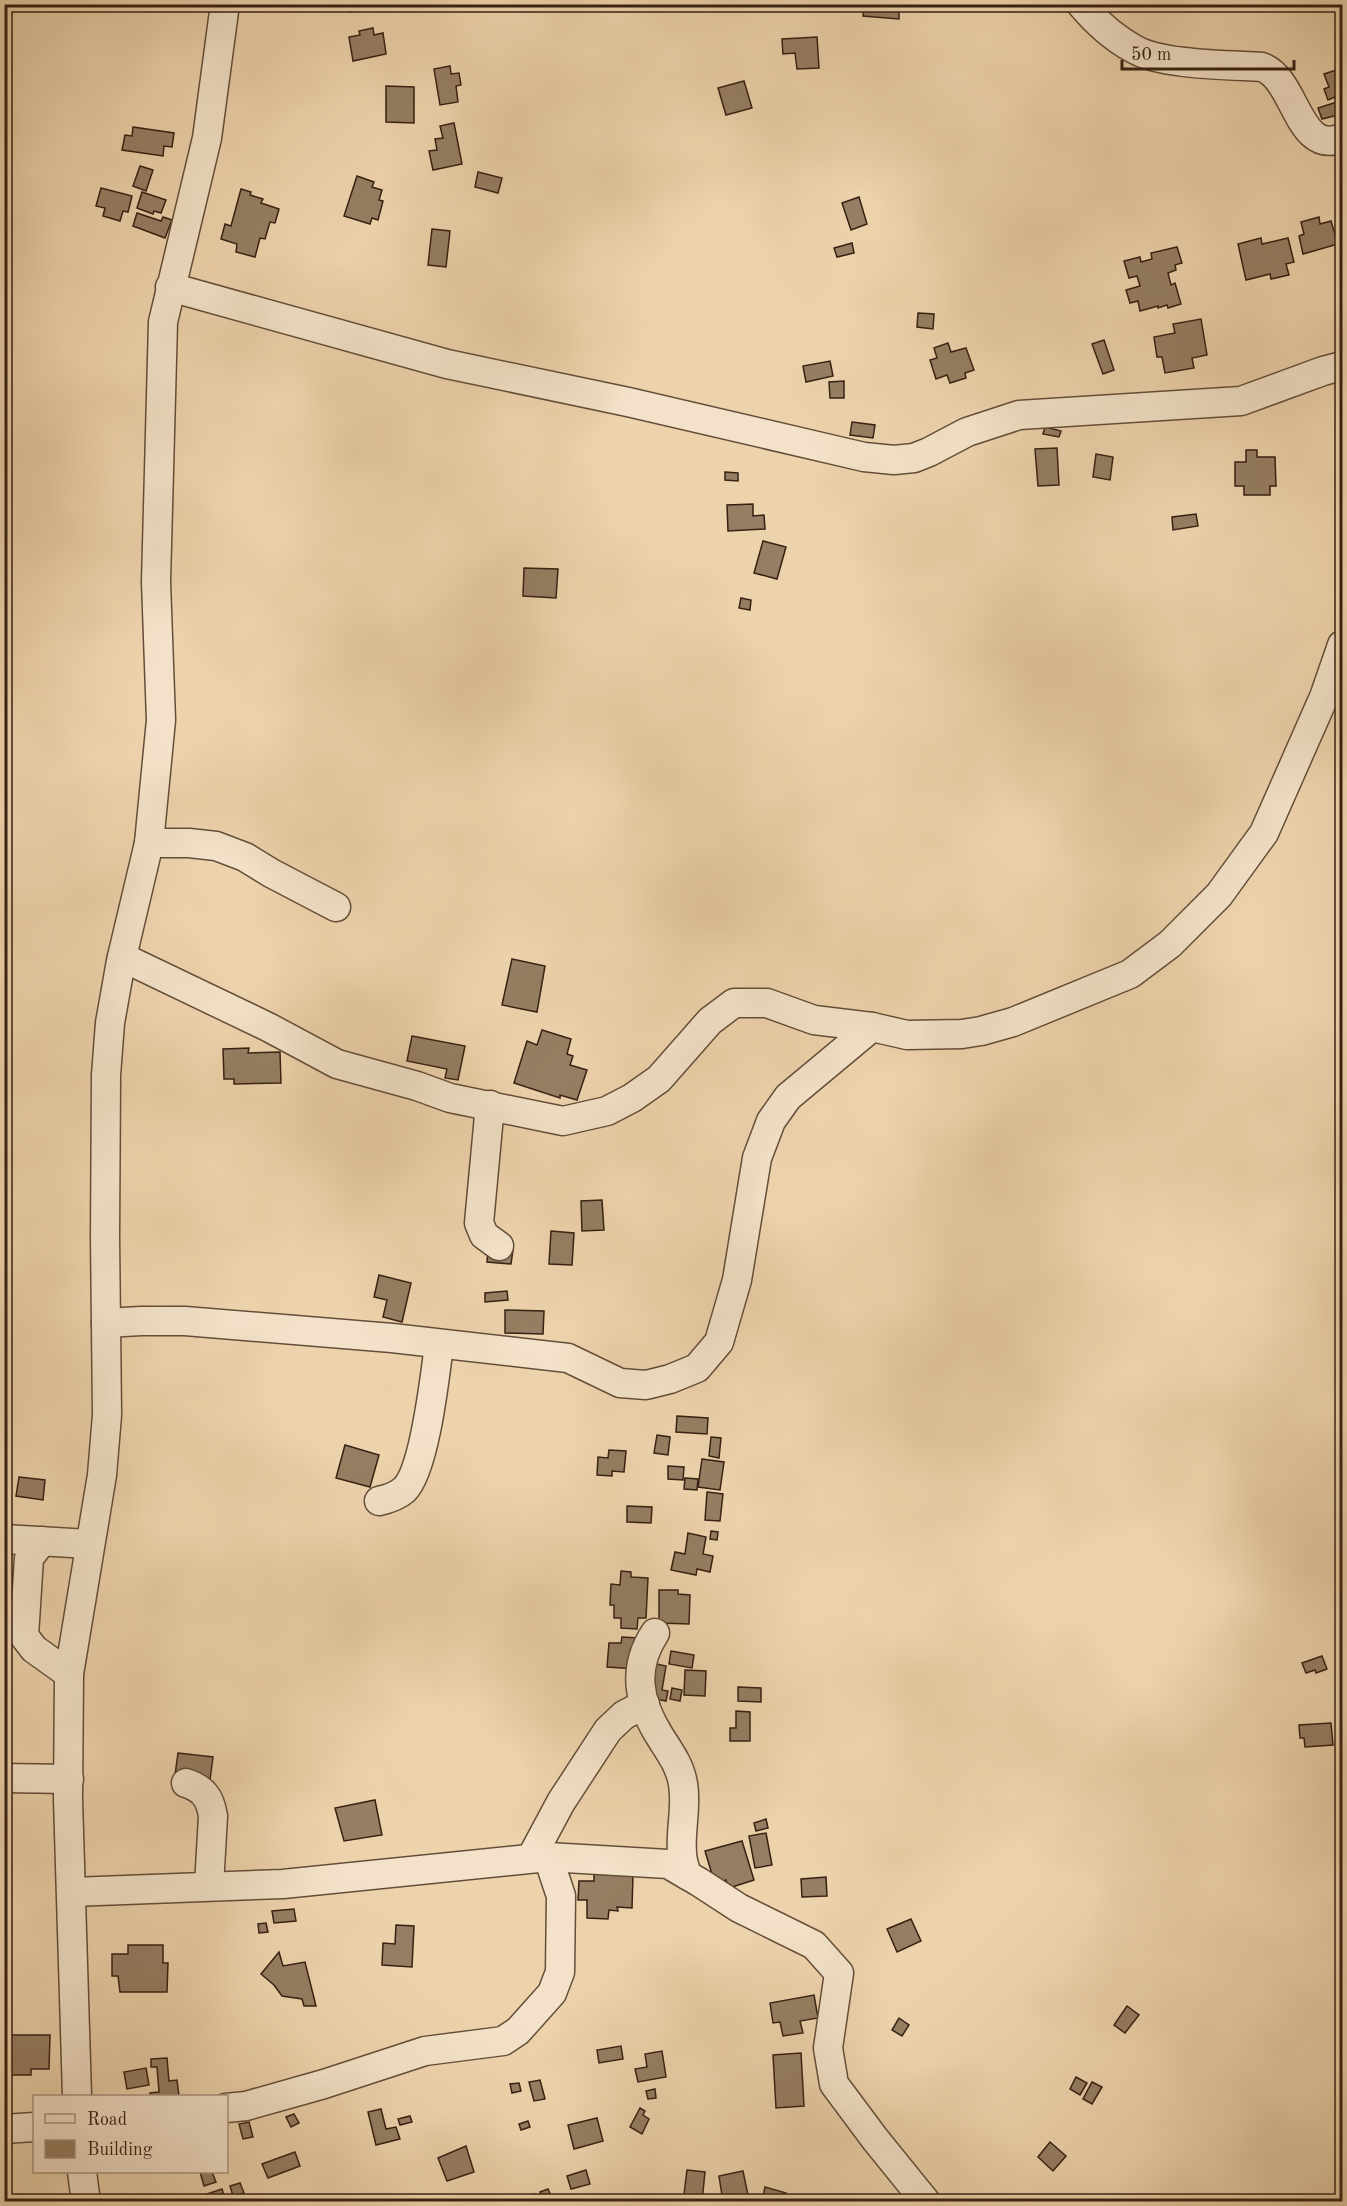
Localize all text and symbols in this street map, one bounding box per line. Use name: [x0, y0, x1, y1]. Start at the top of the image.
scale bar: [1122, 33, 1294, 71]
text: 50 m: [1131, 46, 1171, 64]
legend: [33, 2095, 228, 2173]
text: Road: [87, 2111, 127, 2129]
text: Building: [87, 2141, 153, 2159]

